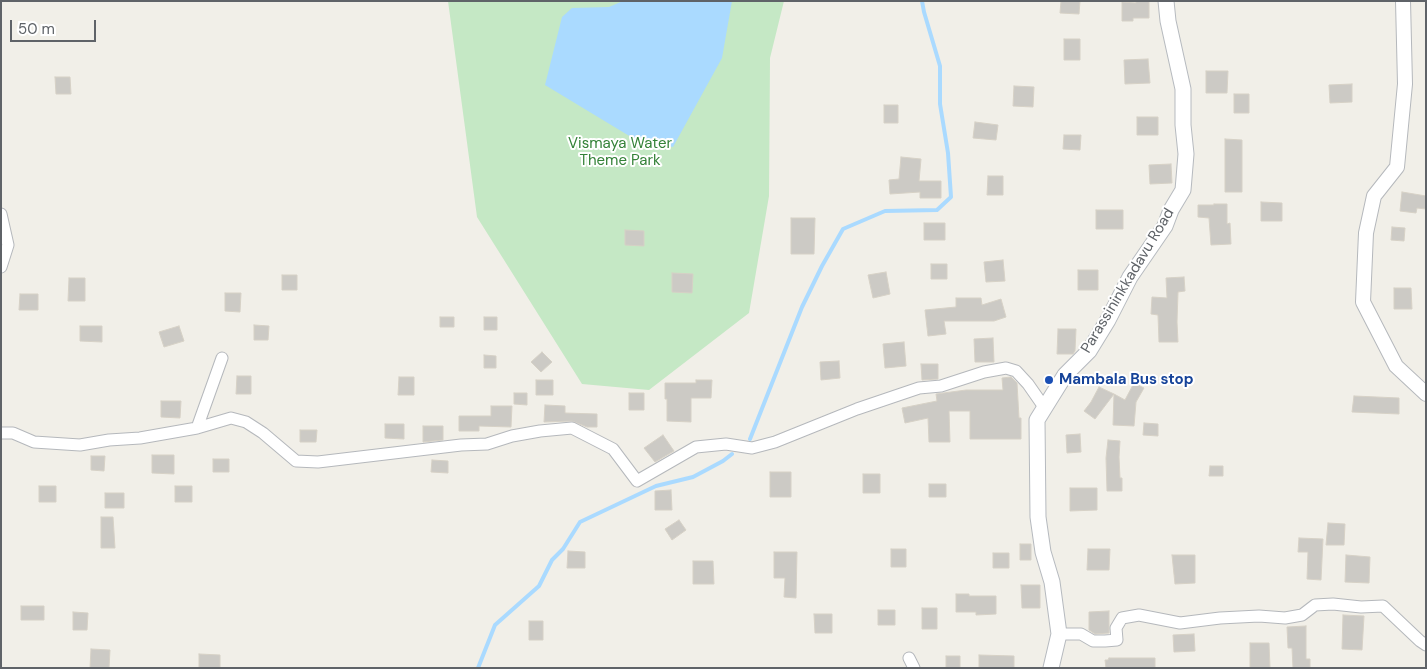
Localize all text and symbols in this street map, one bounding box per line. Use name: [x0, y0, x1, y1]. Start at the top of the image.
scale bar: [12, 10, 99, 42]
text: 50 m: [18, 19, 55, 39]
park label: Vismaya Water Theme Park: [568, 135, 672, 170]
street label: Parassininkkadavu Road: [1078, 205, 1178, 357]
place label: Mambala Bus stop: [1059, 371, 1193, 389]
marker: Mambala Bus stop: [1043, 374, 1055, 386]

